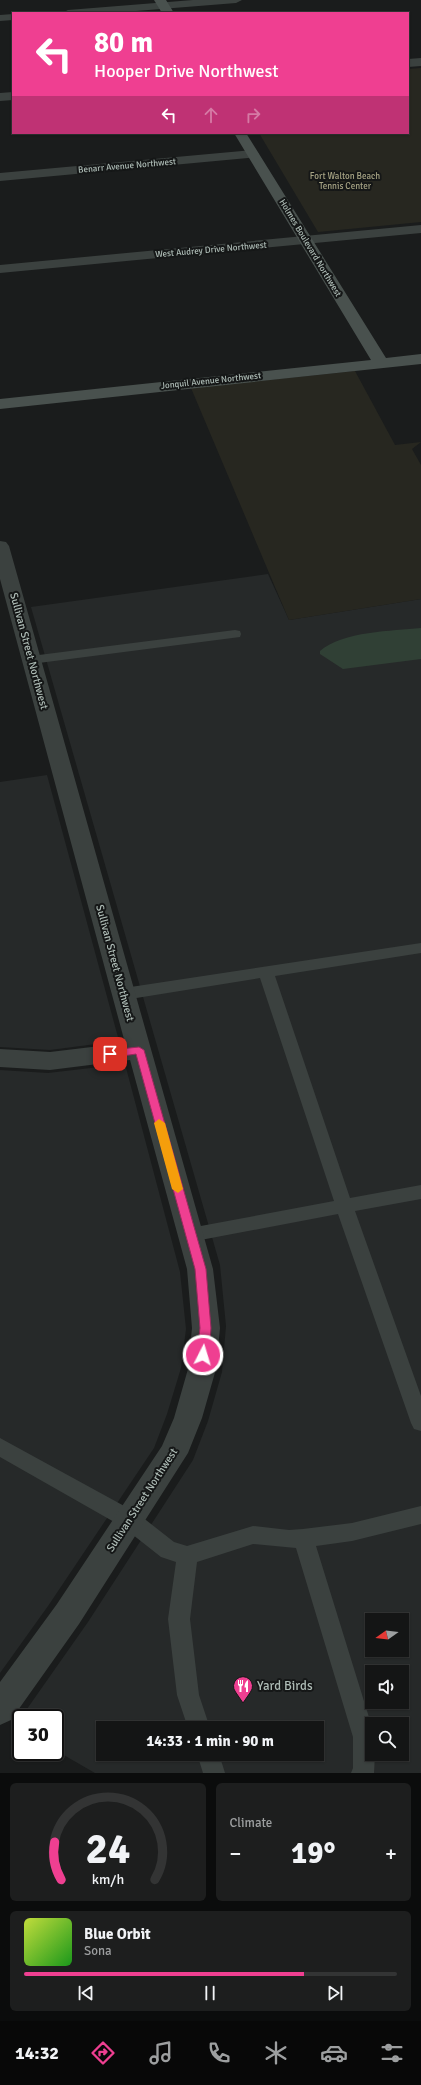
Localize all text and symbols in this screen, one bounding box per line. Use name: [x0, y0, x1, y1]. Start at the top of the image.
text: 80 m: [94, 26, 153, 60]
icon: left: [28, 28, 80, 80]
text: Hooper Drive Northwest: [94, 60, 279, 82]
icon: left: [158, 104, 180, 126]
icon: ahead: [200, 104, 222, 126]
icon: right: [242, 104, 264, 126]
street label: Benarr Avenue Northwest: [78, 156, 176, 176]
park label: Fort Walton Beach Tennis Center: [310, 171, 380, 192]
street label: Holmes Boulevard Northwest: [276, 197, 344, 299]
street label: West Audrey Drive Northwest: [155, 240, 267, 260]
street label: Jonquil Avenue Northwest: [160, 370, 262, 392]
street label: Sullivan Street Northwest: [7, 591, 51, 711]
street label: Sullivan Street Northwest: [93, 903, 137, 1023]
pin: [93, 1037, 127, 1071]
icon: arrive: [99, 1043, 121, 1065]
position arrow: [182, 1334, 224, 1376]
street label: Sullivan Street Northwest: [104, 1446, 180, 1554]
north arrow: [365, 1613, 409, 1657]
map controls: [365, 1613, 409, 1761]
button: sound: [365, 1665, 409, 1709]
restaurant icon: Yard Birds: [232, 1675, 254, 1703]
place label: Yard Birds: [257, 1678, 313, 1694]
speed limit sign: 30: [12, 1709, 64, 1761]
button: search: [365, 1717, 409, 1761]
text: 14:33 · 1 min · 90 m: [146, 1732, 274, 1750]
text: Climate: [230, 1815, 272, 1831]
text: 24: [85, 1824, 130, 1875]
text: 19°: [291, 1835, 335, 1872]
text: −: [230, 1840, 241, 1867]
text: +: [385, 1840, 397, 1867]
text: km/h: [92, 1871, 124, 1888]
text: Blue Orbit: [84, 1925, 151, 1943]
text: Sona: [84, 1943, 112, 1959]
icon: previous: [75, 1982, 97, 2004]
icon: pause: [199, 1982, 221, 2004]
icon: next: [324, 1982, 346, 2004]
icon: directions: [89, 2039, 117, 2067]
icon: music: [147, 2039, 175, 2067]
icon: phone: [205, 2039, 233, 2067]
icon: climate: [262, 2039, 290, 2067]
icon: car: [320, 2039, 348, 2067]
icon: filters: [378, 2039, 406, 2067]
text: 14:32: [15, 2042, 59, 2064]

